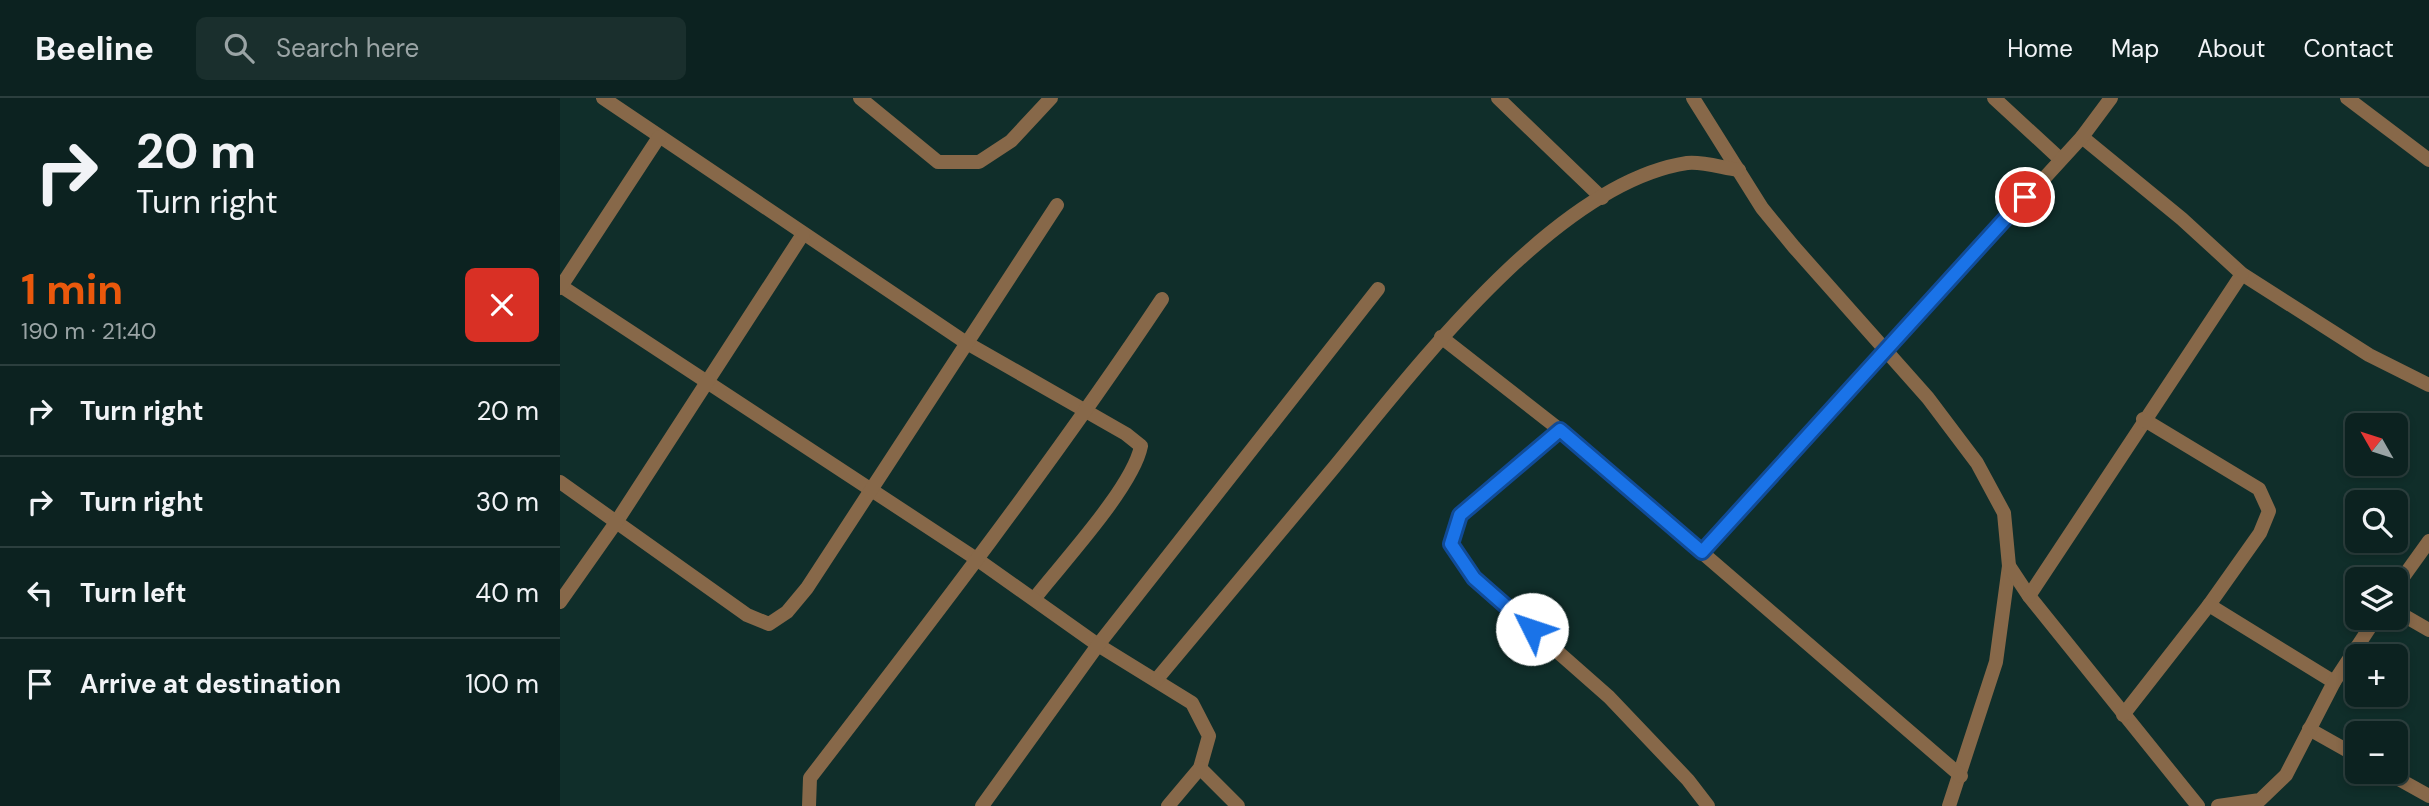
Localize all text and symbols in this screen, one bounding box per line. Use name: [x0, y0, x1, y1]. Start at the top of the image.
search box: [196, 17, 686, 80]
text: Beeline: [35, 27, 154, 70]
icon: search: [220, 29, 258, 67]
text: Search here: [276, 31, 419, 65]
text: Home: [2007, 33, 2073, 64]
text: Map: [2111, 33, 2159, 64]
text: About: [2197, 33, 2266, 64]
text: Contact: [2304, 33, 2394, 64]
text: 20 m: [136, 119, 256, 183]
icon: right: [21, 126, 112, 217]
pin: [1995, 167, 2055, 227]
icon: arrive: [2006, 178, 2044, 216]
text: Turn right: [136, 181, 278, 223]
text: 1 min: [21, 262, 123, 317]
button: close: [465, 268, 539, 342]
text: 190 m · 21:40: [21, 316, 157, 346]
icon: right: [21, 392, 59, 430]
text: Turn right: [80, 394, 204, 428]
text: 20 m: [476, 394, 539, 428]
north arrow: [2345, 413, 2408, 476]
map controls: [2345, 413, 2408, 784]
icon: right: [21, 483, 59, 521]
text: Turn right: [80, 485, 204, 519]
text: 30 m: [476, 485, 539, 519]
button: search: [2345, 490, 2408, 553]
button: layers: [2345, 567, 2408, 630]
icon: left: [21, 574, 59, 612]
text: Turn left: [80, 576, 187, 610]
text: 40 m: [475, 576, 539, 610]
position arrow: [1495, 592, 1569, 666]
button: +: [2345, 644, 2408, 707]
icon: arrive: [21, 665, 59, 703]
text: Arrive at destination: [80, 667, 341, 701]
text: 100 m: [465, 667, 539, 701]
button: −: [2345, 721, 2408, 784]

